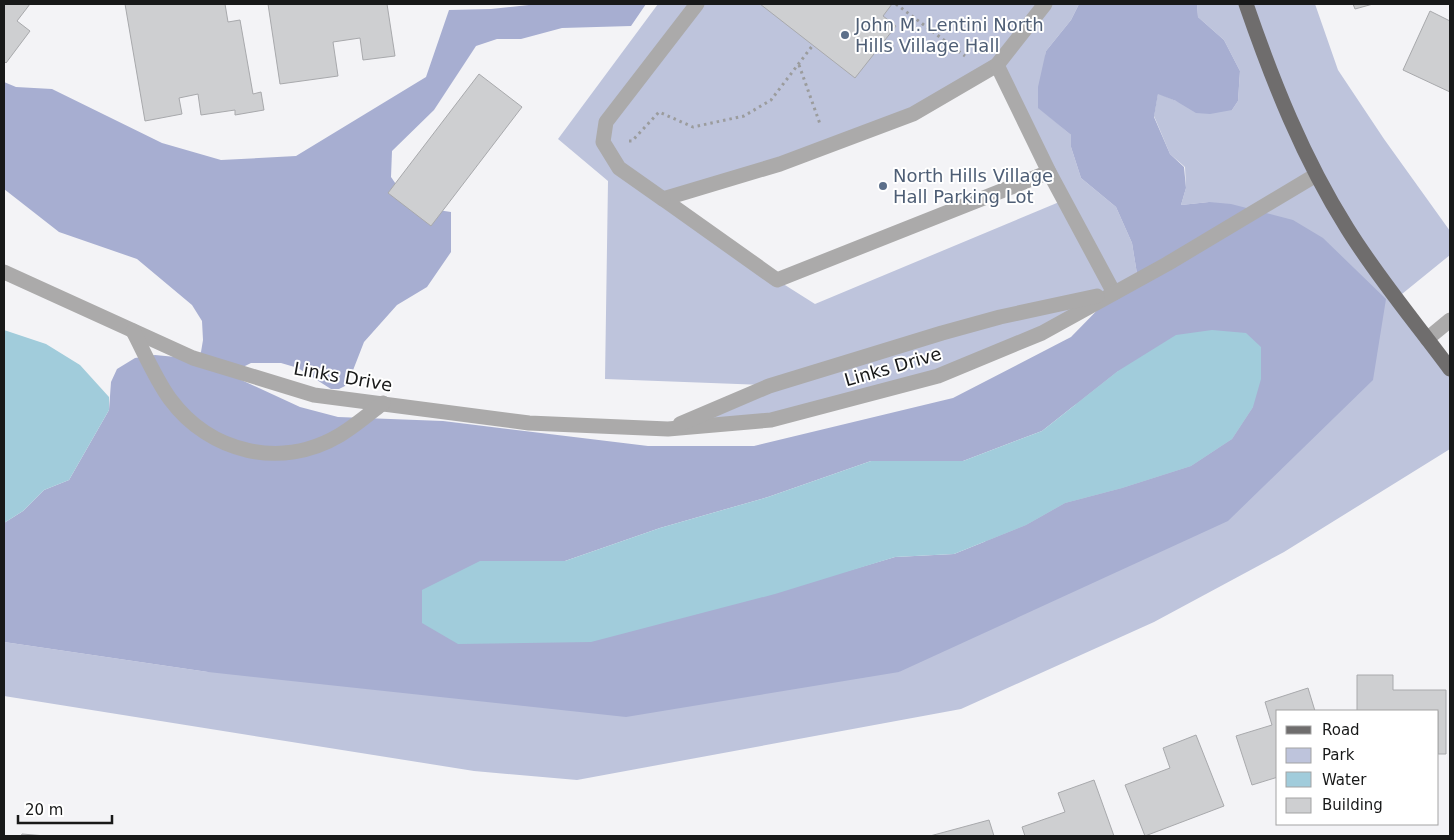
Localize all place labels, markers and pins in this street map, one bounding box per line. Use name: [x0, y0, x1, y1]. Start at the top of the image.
place label: John M. Lentini North Hills Village Hall: [854, 14, 1044, 56]
marker: John M. Lentini North Hills Village Hall: [839, 29, 851, 41]
place label: North Hills Village Hall Parking Lot: [893, 165, 1053, 207]
marker: North Hills Village Hall Parking Lot: [877, 180, 889, 192]

